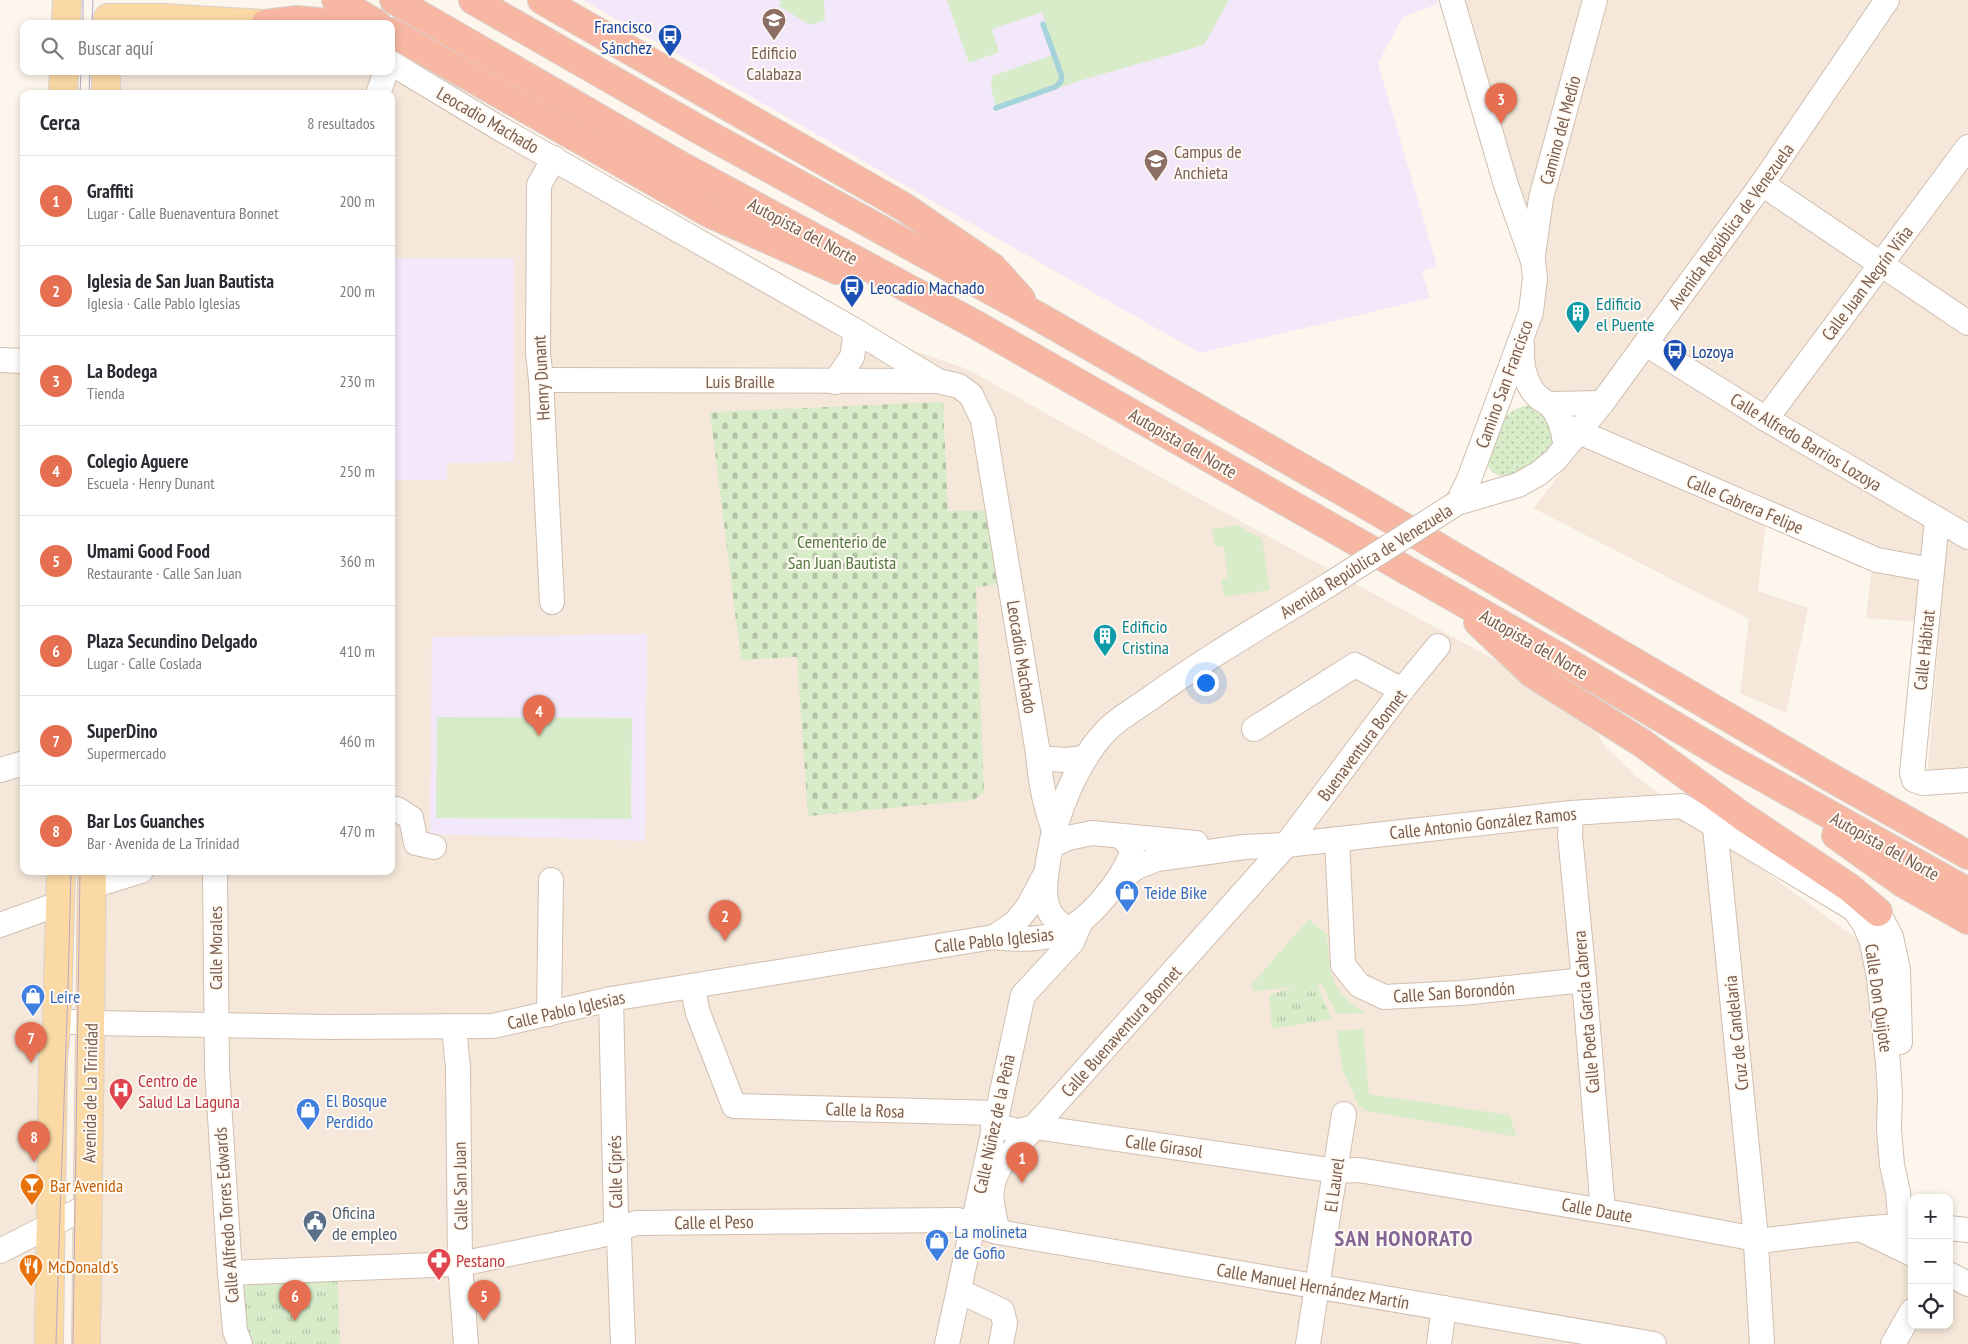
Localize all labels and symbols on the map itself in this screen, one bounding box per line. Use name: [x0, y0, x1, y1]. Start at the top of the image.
school or university icon: Edificio Calabaza: [761, 7, 787, 41]
place label: Francisco Sánchez: [594, 15, 652, 59]
bus stop icon: Francisco Sánchez: [657, 23, 683, 57]
place label: Edificio Calabaza: [746, 41, 802, 85]
street label: Camino del Medio: [1534, 73, 1586, 187]
street label: Leocadio Machado: [433, 81, 543, 159]
pin: 3: [1485, 83, 1517, 124]
street label: Avenida República de Venezuela: [1663, 139, 1799, 313]
place label: Campus de Anchieta: [1174, 140, 1242, 184]
school or university icon: Campus de Anchieta: [1143, 148, 1169, 182]
street label: Autopista del Norte: [744, 192, 862, 270]
street label: Calle Juan Negrín Viña: [1816, 221, 1918, 345]
bus stop icon: Leocadio Machado: [839, 274, 865, 308]
place label: Leocadio Machado: [870, 276, 985, 299]
place label: Edificio el Puente: [1596, 292, 1654, 336]
building icon: Edificio el Puente: [1565, 300, 1591, 334]
street label: Camino San Francisco: [1470, 317, 1538, 451]
street label: Henry Dunant: [527, 335, 555, 421]
bus stop icon: Lozoya: [1662, 338, 1688, 372]
place label: Lozoya: [1692, 340, 1734, 363]
street label: Luis Braille: [705, 370, 775, 393]
street label: Calle Alfredo Barrios Lozoya: [1726, 388, 1886, 496]
street label: Autopista del Norte: [1125, 403, 1241, 483]
street label: Calle Cabrera Felipe: [1683, 469, 1807, 539]
street label: Avenida República de Venezuela: [1275, 498, 1457, 624]
park label: Cementerio de San Juan Bautista: [788, 530, 896, 574]
street label: Leocadio Machado: [1002, 599, 1042, 716]
street label: Autopista del Norte: [1476, 604, 1592, 684]
street label: Calle Hábitat: [1908, 609, 1940, 691]
place label: Edificio Cristina: [1122, 615, 1169, 659]
building icon: Edificio Cristina: [1092, 623, 1118, 657]
your location: [1193, 670, 1219, 696]
street label: Buenaventura Bonnet: [1312, 684, 1412, 806]
pin: 4: [523, 695, 555, 736]
street label: Calle Antonio González Ramos: [1388, 802, 1578, 844]
street label: Autopista del Norte: [1827, 807, 1943, 885]
shop icon: Teide Bike: [1114, 879, 1140, 913]
place label: Teide Bike: [1144, 881, 1207, 904]
pin: 2: [709, 900, 741, 941]
street label: Calle Morales: [204, 906, 227, 990]
street label: Calle Pablo Iglesias: [933, 922, 1055, 958]
street label: Calle Poeta García Cabrera: [1567, 930, 1605, 1094]
street label: Calle Don Quijote: [1860, 942, 1898, 1054]
street label: Calle Buenaventura Bonnet: [1056, 960, 1186, 1102]
street label: Cruz de Candelaria: [1719, 974, 1753, 1092]
street label: Calle San Borondón: [1392, 976, 1516, 1008]
shop icon: Leire: [20, 983, 46, 1017]
place label: Leire: [50, 985, 80, 1008]
street label: Calle Pablo Iglesias: [505, 985, 627, 1035]
pin: 7: [15, 1022, 47, 1063]
street label: Avenida de La Trinidad: [77, 1023, 103, 1163]
street label: Calle Núñez de la Peña: [968, 1052, 1020, 1196]
place label: Centro de Salud La Laguna: [138, 1069, 240, 1113]
hospital icon: Centro de Salud La Laguna: [108, 1077, 134, 1111]
place label: El Bosque Perdido: [326, 1089, 387, 1133]
shop icon: El Bosque Perdido: [295, 1097, 321, 1131]
street label: Calle la Rosa: [825, 1097, 905, 1123]
pin: 8: [18, 1121, 50, 1162]
street label: Calle Alfredo Torres Edwards: [208, 1126, 244, 1304]
street label: Calle Girasol: [1124, 1129, 1205, 1163]
street label: Calle Ciprés: [603, 1135, 627, 1209]
street label: Calle San Juan: [448, 1141, 472, 1231]
pin: 1: [1006, 1142, 1038, 1183]
street label: El Laurel: [1319, 1156, 1349, 1214]
bar icon: Bar Avenida: [19, 1172, 45, 1206]
place label: Bar Avenida: [50, 1174, 123, 1197]
street label: Calle Daute: [1560, 1192, 1634, 1228]
place label: Oficina de empleo: [332, 1201, 398, 1245]
public building icon: Oficina de empleo: [302, 1209, 328, 1243]
street label: Calle el Peso: [674, 1210, 754, 1234]
place label: La molineta de Gofio: [954, 1220, 1027, 1264]
district label: SAN HONORATO: [1335, 1224, 1473, 1252]
shop icon: La molineta de Gofio: [924, 1228, 950, 1262]
pharmacy icon: Pestano: [426, 1247, 452, 1281]
place label: Pestano: [456, 1249, 505, 1272]
restaurant icon: McDonald's: [18, 1253, 44, 1287]
place label: McDonald's: [48, 1255, 119, 1278]
street label: Calle Manuel Hernández Martín: [1215, 1258, 1411, 1314]
pin: 6: [279, 1280, 311, 1321]
pin: 5: [468, 1280, 500, 1321]

